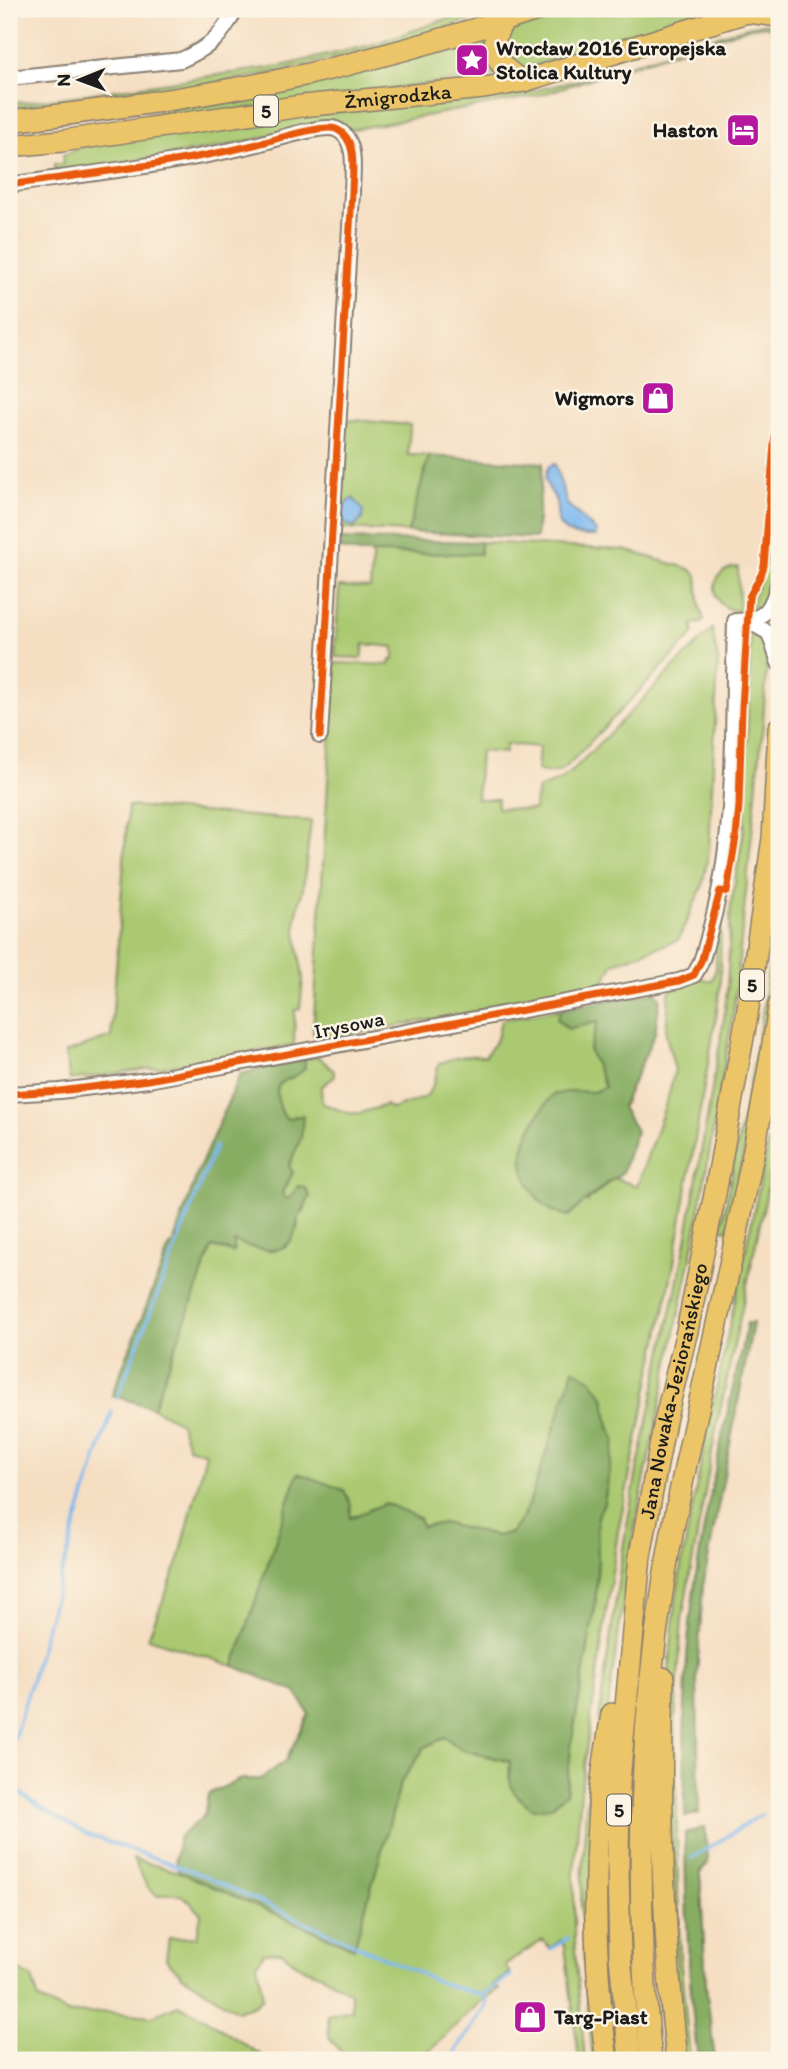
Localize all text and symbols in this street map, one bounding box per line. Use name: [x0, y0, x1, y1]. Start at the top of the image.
place label: Wrocław 2016 Europejska Stolica Kultury: [496, 35, 727, 85]
place icon: Wrocław 2016 Europejska Stolica Kultury: [453, 41, 491, 79]
north arrow: [46, 46, 116, 116]
text: N: [52, 74, 75, 87]
street label: Żmigrodzka: [343, 78, 453, 114]
road number: 5: [254, 96, 278, 127]
hotel icon: Haston: [724, 111, 762, 149]
place label: Haston: [653, 117, 718, 142]
shop icon: Wigmors: [639, 379, 677, 417]
place label: Wigmors: [555, 385, 634, 411]
road number: 5: [740, 970, 764, 1001]
street label: Irysowa: [312, 1005, 386, 1044]
street label: Jana Nowaka-Jeziorańskiego: [634, 1261, 713, 1521]
road number: 5: [607, 1794, 631, 1826]
shop icon: Targ-Piast: [511, 1998, 549, 2036]
place label: Targ-Piast: [553, 2004, 648, 2030]

